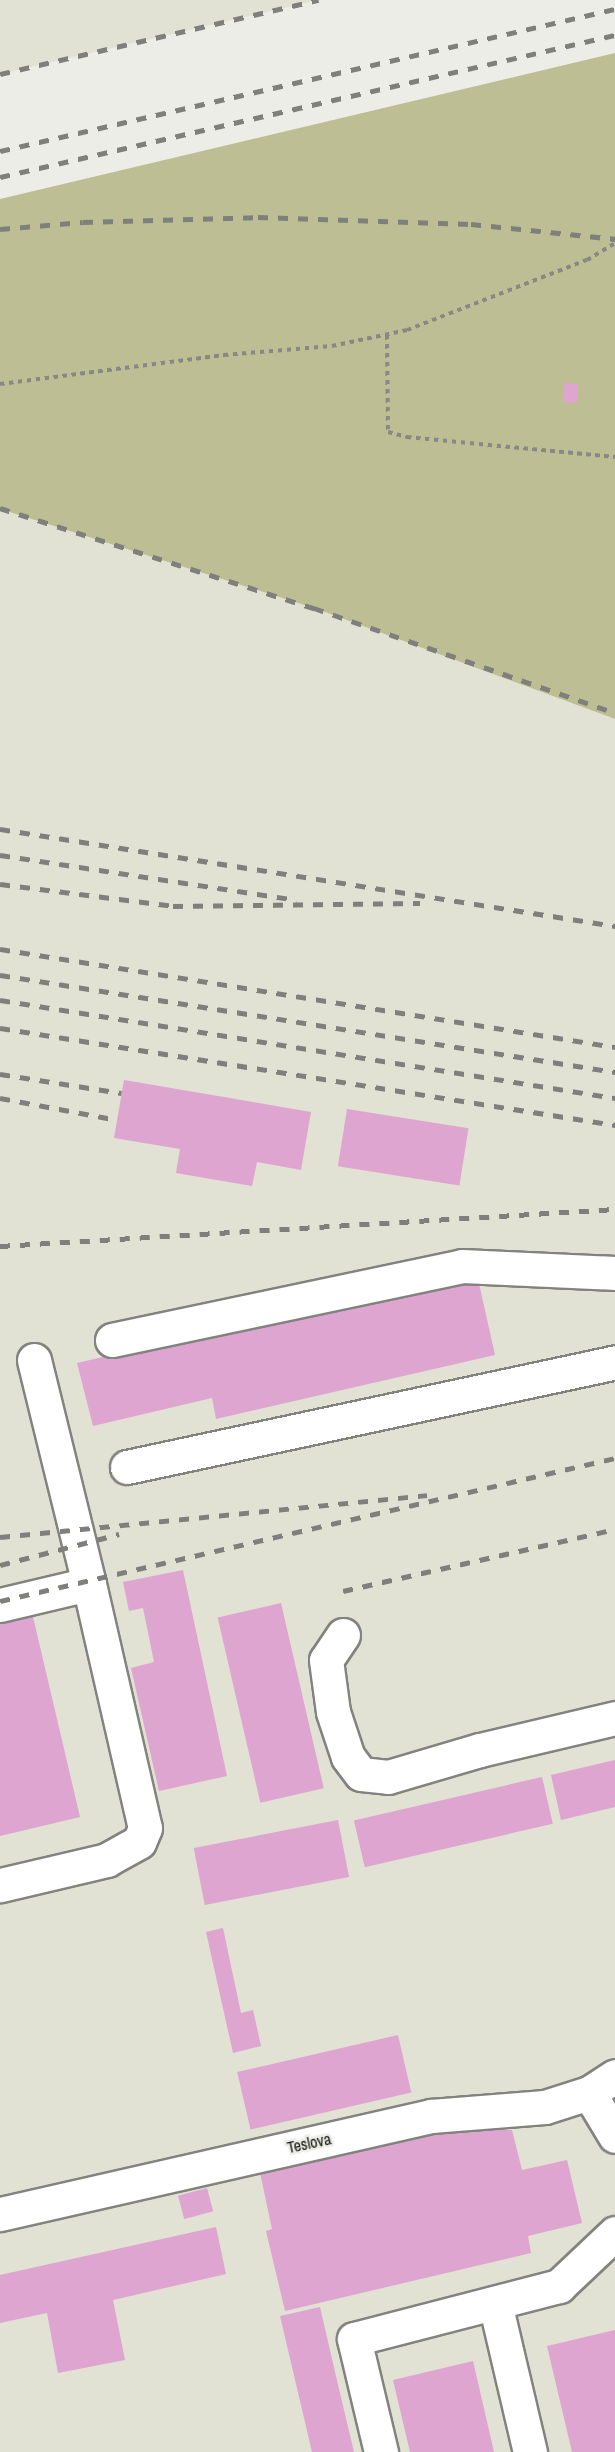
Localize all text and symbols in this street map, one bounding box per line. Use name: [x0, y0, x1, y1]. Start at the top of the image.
street label: Teslova: [285, 2129, 333, 2157]

